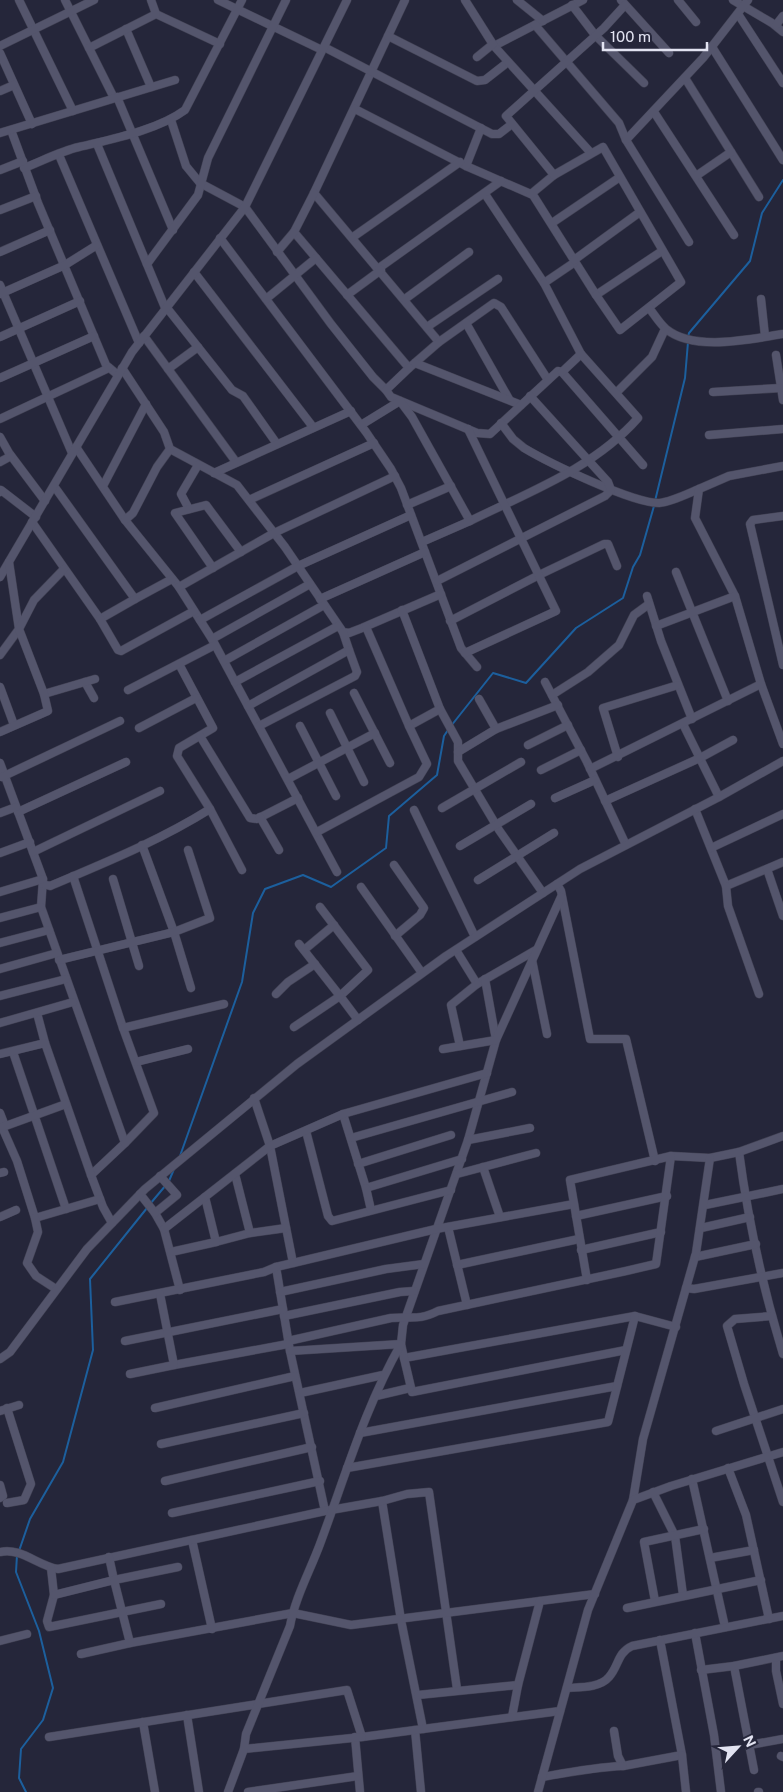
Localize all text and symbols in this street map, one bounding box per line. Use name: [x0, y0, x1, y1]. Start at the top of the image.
scale bar: [603, 20, 707, 52]
text: 100 m: [610, 28, 651, 45]
north arrow: [713, 1722, 763, 1772]
text: N: [740, 1733, 759, 1750]

